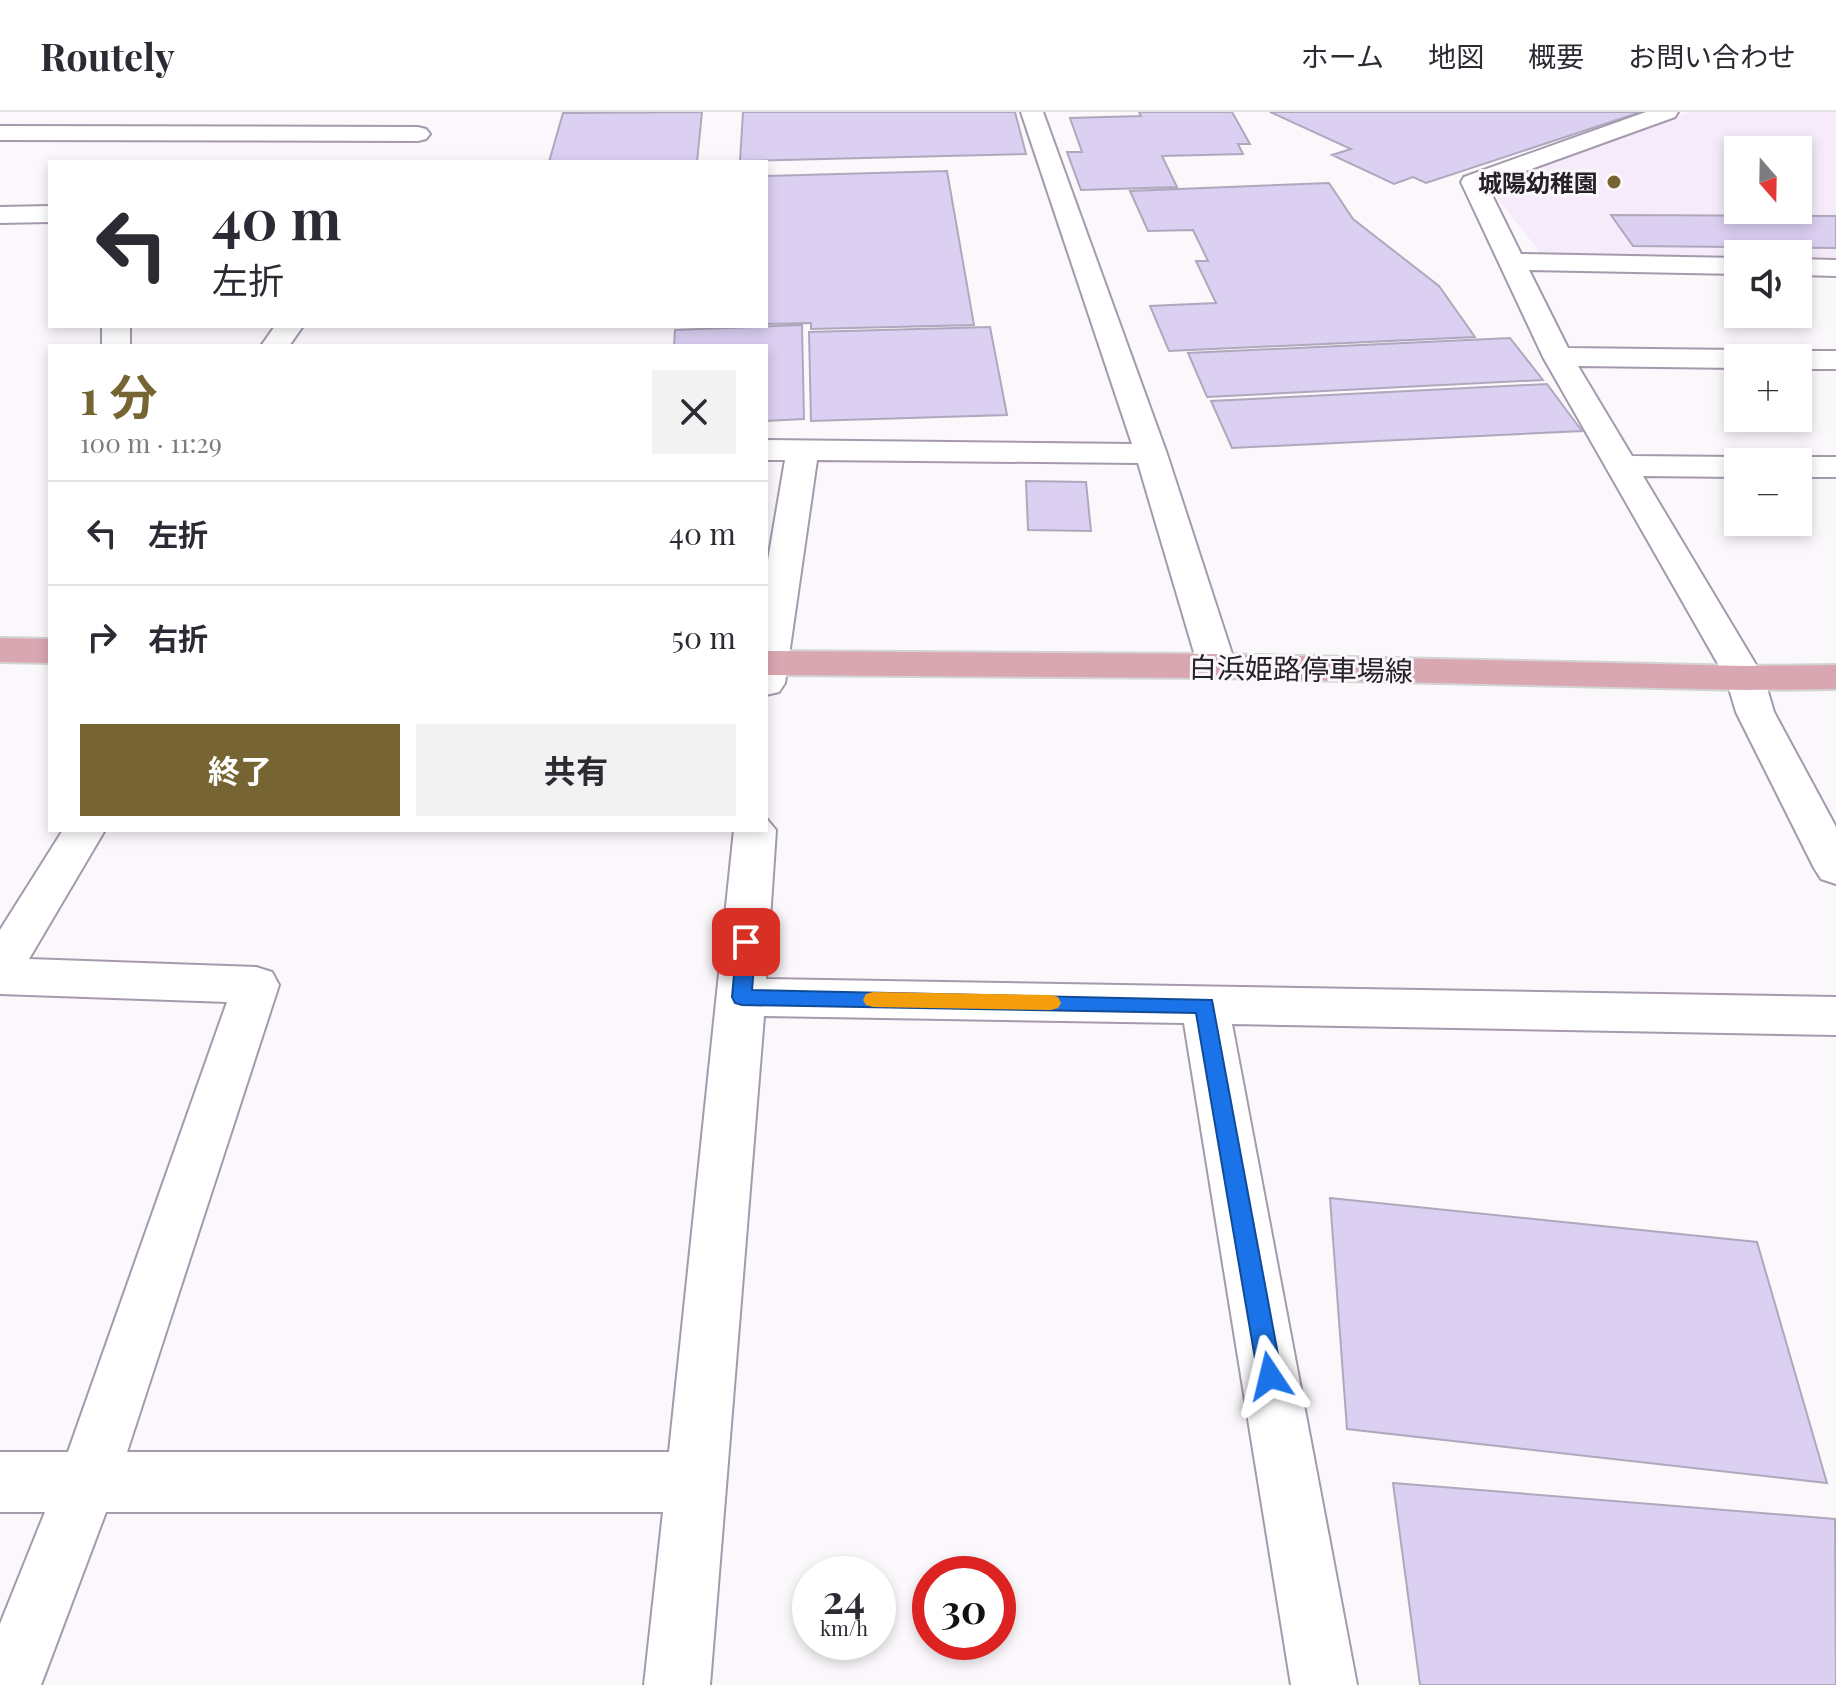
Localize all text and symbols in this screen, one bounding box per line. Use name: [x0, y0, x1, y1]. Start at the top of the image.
text: Routely: [40, 30, 175, 81]
text: ホーム: [1301, 37, 1384, 74]
text: 地図: [1428, 37, 1484, 74]
text: 概要: [1528, 37, 1584, 74]
text: お問い合わせ: [1628, 37, 1796, 74]
north arrow: [1724, 136, 1812, 224]
map controls: [1724, 136, 1812, 536]
place label: 城陽幼稚園: [1478, 166, 1598, 198]
marker: 城陽幼稚園: [1605, 173, 1623, 191]
text: 40 m: [212, 180, 341, 255]
icon: left: [80, 192, 184, 296]
button: sound: [1724, 240, 1812, 328]
text: 左折: [212, 255, 284, 303]
button: +: [1724, 344, 1812, 432]
text: 1 分: [80, 363, 158, 427]
button: close: [652, 370, 736, 454]
text: 100 m · 11:29: [80, 425, 222, 460]
button: −: [1724, 448, 1812, 536]
icon: left: [80, 511, 124, 555]
text: 40 m: [669, 513, 736, 553]
text: 左折: [148, 514, 208, 554]
icon: right: [80, 615, 124, 659]
text: 50 m: [671, 617, 736, 657]
text: 右折: [148, 618, 208, 658]
street label: 白浜姫路停車場線: [1189, 648, 1413, 688]
button: 終了: [80, 724, 400, 816]
button: 共有: [416, 724, 736, 816]
pin: [712, 908, 780, 976]
icon: arrive: [724, 920, 768, 964]
position arrow: [1228, 1334, 1312, 1418]
speed limit sign: 30: [912, 1556, 1016, 1660]
text: 24: [823, 1571, 865, 1624]
text: km/h: [820, 1614, 868, 1641]

